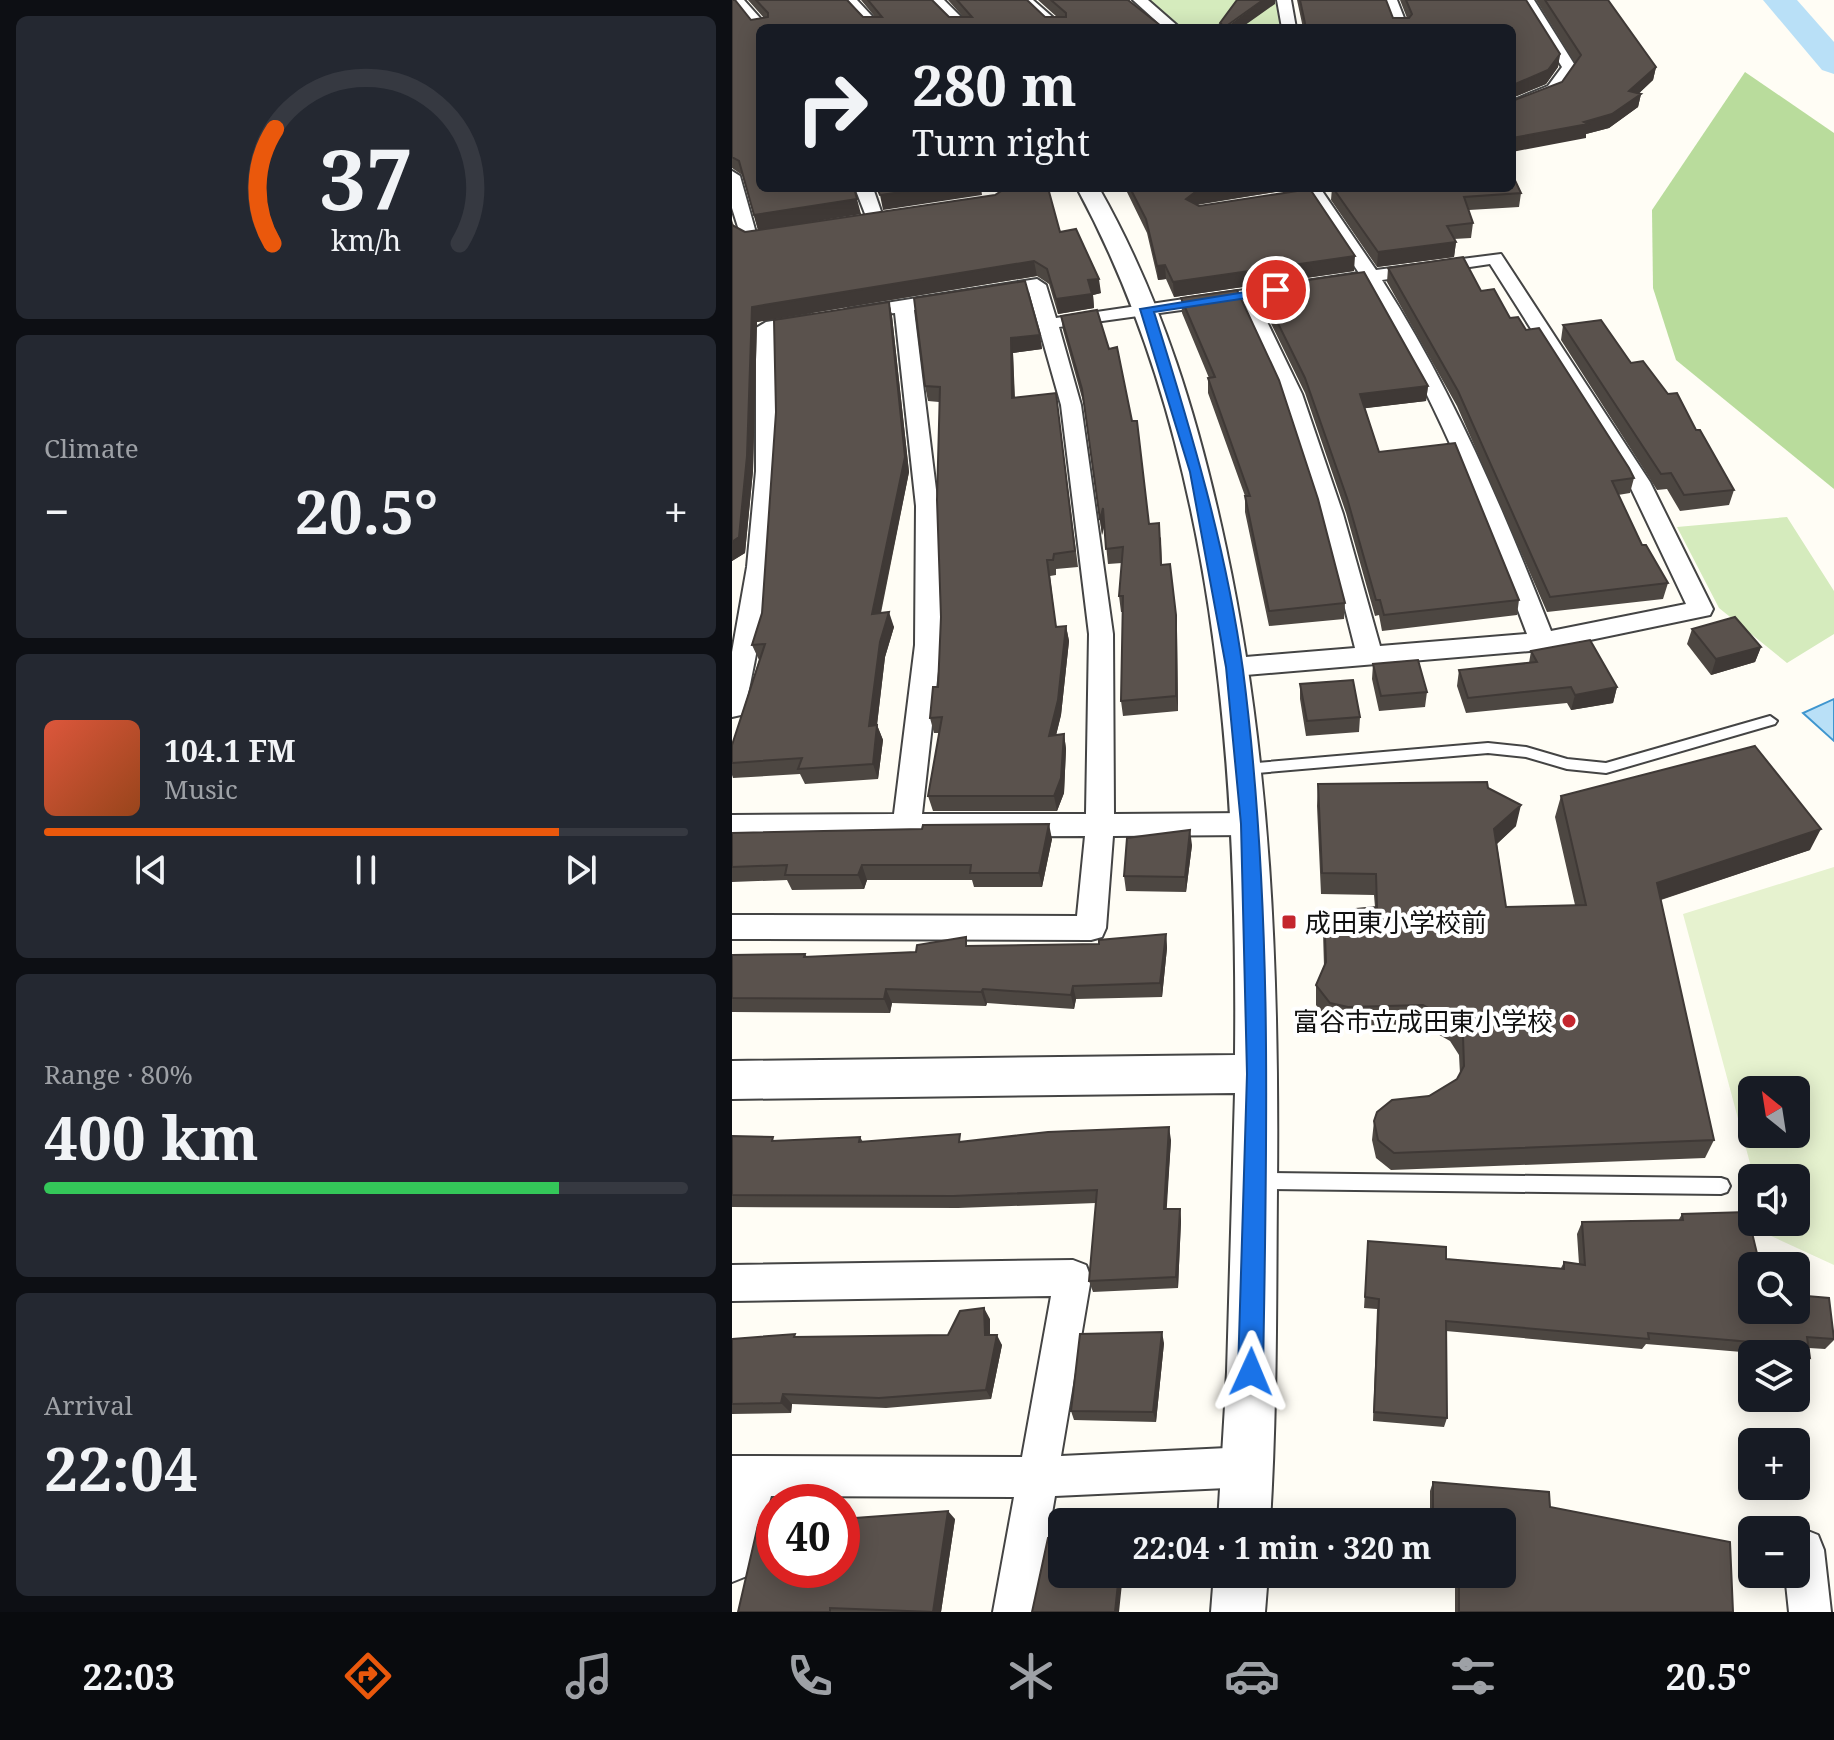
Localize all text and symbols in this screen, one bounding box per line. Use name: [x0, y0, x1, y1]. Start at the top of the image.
text: 280 m: [912, 46, 1077, 122]
icon: right: [780, 56, 884, 160]
text: Turn right: [912, 118, 1090, 167]
text: 37: [319, 120, 413, 233]
text: km/h: [331, 220, 401, 259]
pin: [1242, 256, 1310, 324]
icon: arrive: [1254, 268, 1298, 312]
text: Climate: [44, 430, 139, 466]
text: 20.5°: [295, 470, 438, 552]
text: −: [44, 481, 69, 541]
text: +: [663, 481, 688, 541]
text: 104.1 FM: [164, 730, 296, 771]
text: Music: [164, 771, 238, 807]
icon: previous: [129, 848, 173, 892]
icon: pause: [344, 848, 388, 892]
icon: next: [559, 848, 603, 892]
place label: 成田東小学校前: [1305, 904, 1487, 940]
marker: 成田東小学校前: [1280, 913, 1298, 931]
place label: 富谷市立成田東小学校: [1293, 1003, 1553, 1039]
marker: 富谷市立成田東小学校: [1560, 1012, 1578, 1030]
text: Range · 80%: [44, 1056, 193, 1092]
north arrow: [1738, 1076, 1810, 1148]
map controls: [1738, 1076, 1810, 1588]
text: 400 km: [44, 1096, 259, 1178]
button: sound: [1738, 1164, 1810, 1236]
button: search: [1738, 1252, 1810, 1324]
position arrow: [1209, 1330, 1293, 1414]
button: layers: [1738, 1340, 1810, 1412]
text: Arrival: [44, 1387, 133, 1423]
text: 22:04: [44, 1427, 198, 1509]
button: +: [1738, 1428, 1810, 1500]
speed limit sign: 40: [756, 1484, 860, 1588]
button: −: [1738, 1516, 1810, 1588]
text: 22:04 · 1 min · 320 m: [1133, 1527, 1431, 1568]
icon: directions: [340, 1648, 396, 1704]
icon: music: [561, 1648, 617, 1704]
icon: phone: [782, 1648, 838, 1704]
icon: climate: [1003, 1648, 1059, 1704]
icon: car: [1224, 1648, 1280, 1704]
icon: filters: [1445, 1648, 1501, 1704]
text: 22:03: [82, 1652, 175, 1701]
text: 20.5°: [1665, 1652, 1751, 1701]

